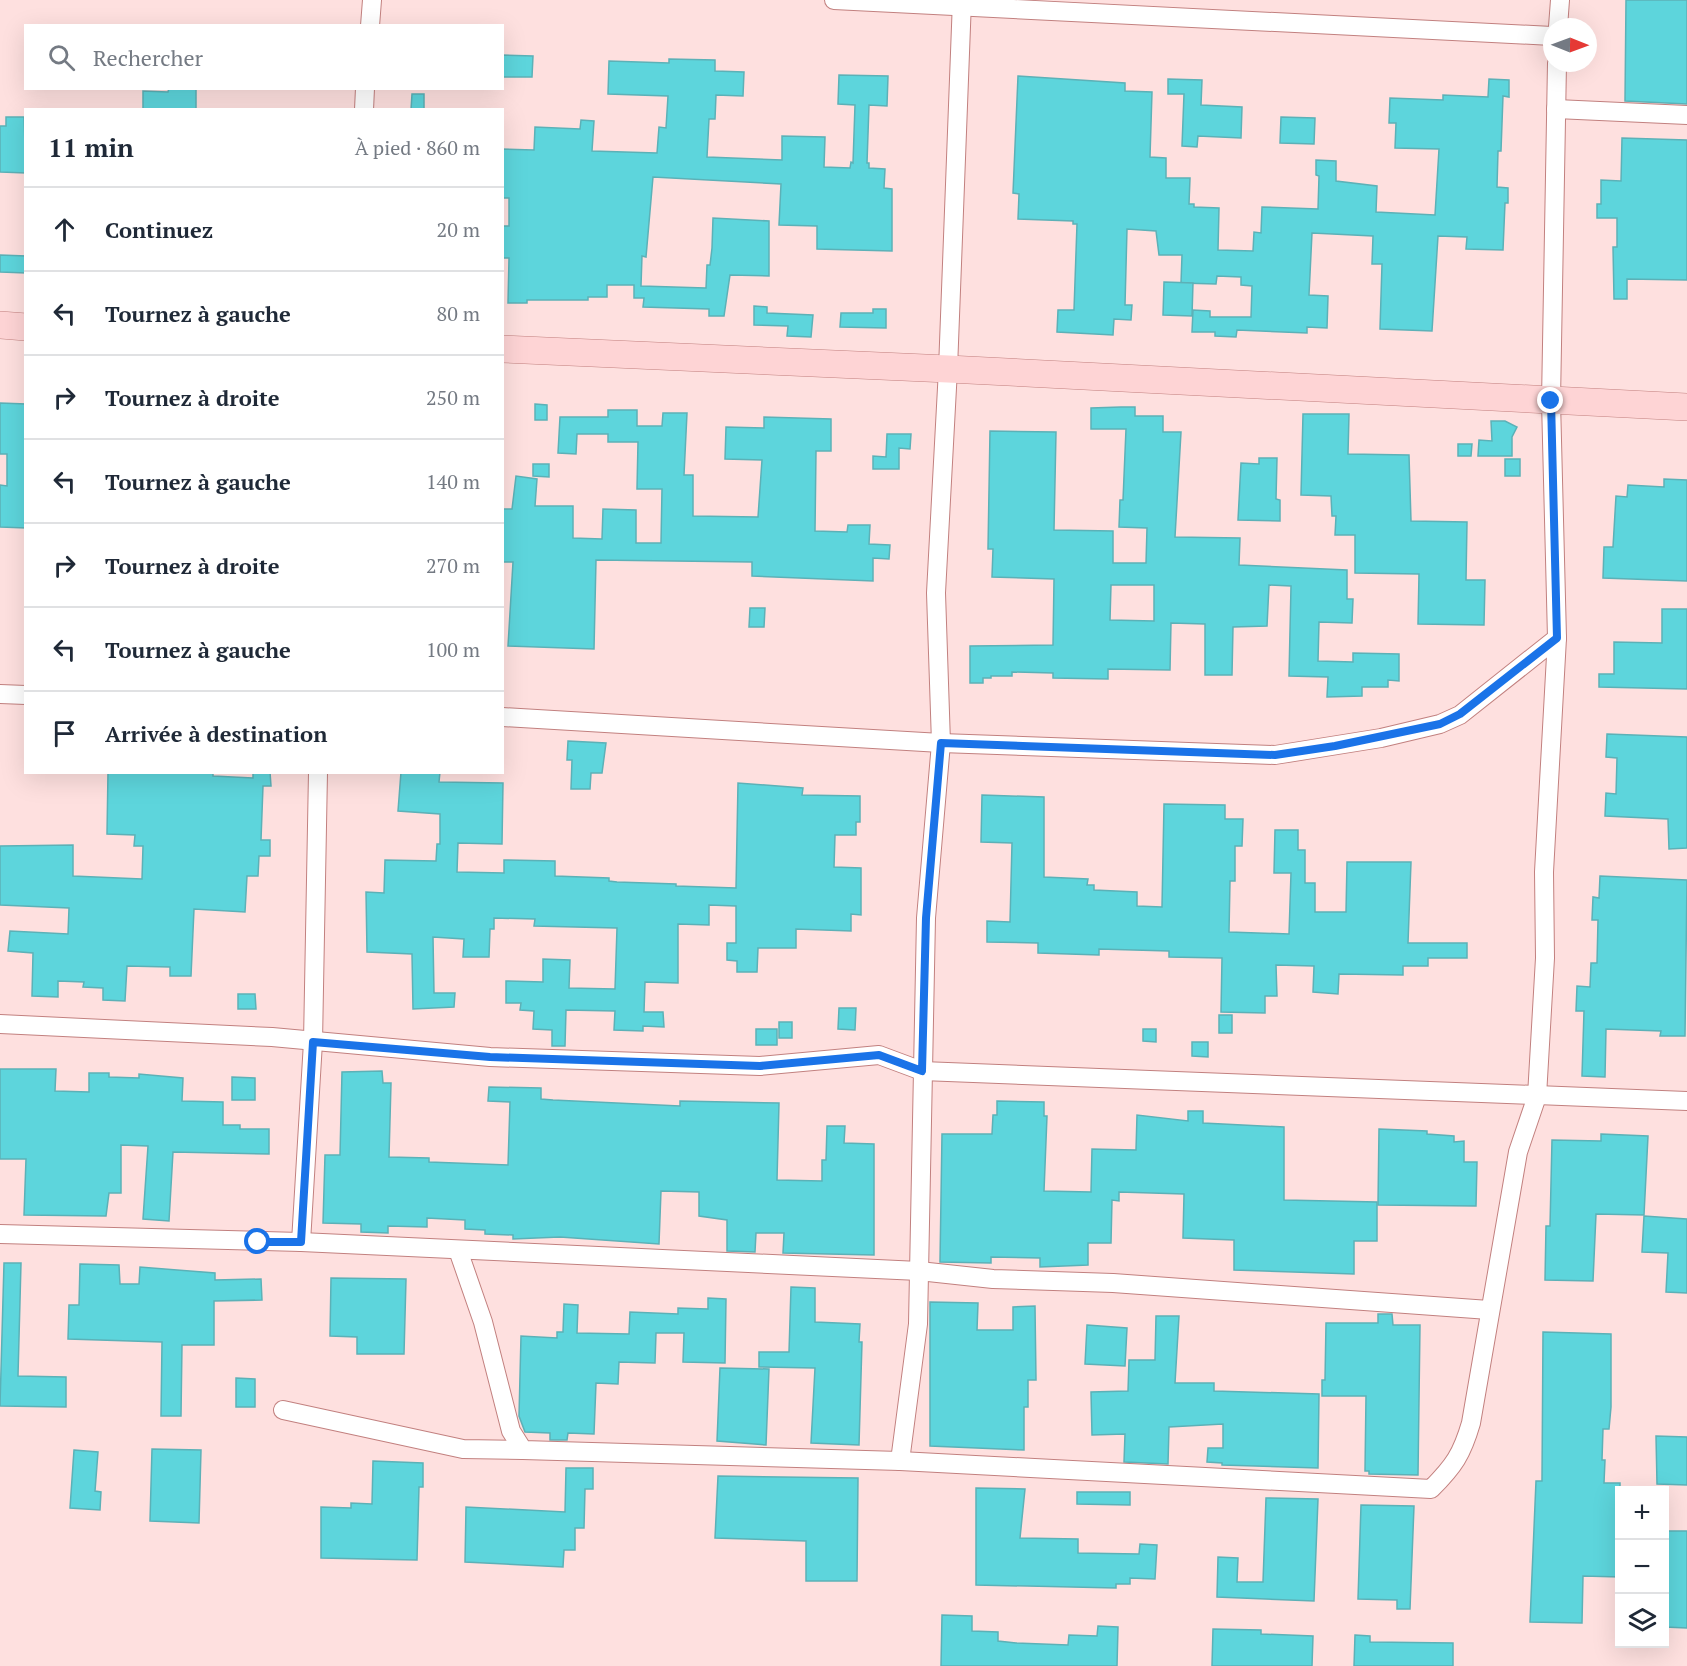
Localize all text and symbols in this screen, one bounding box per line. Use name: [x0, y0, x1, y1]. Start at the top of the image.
north arrow: [1543, 18, 1597, 72]
search box: [24, 24, 504, 90]
icon: search: [45, 41, 78, 74]
text: Rechercher: [93, 43, 203, 72]
text: 11 min: [48, 130, 134, 164]
text: À pied · 860 m: [355, 134, 480, 161]
icon: ahead: [48, 213, 81, 246]
text: Continuez: [105, 215, 213, 244]
text: 20 m: [437, 216, 480, 243]
icon: left: [48, 297, 81, 330]
text: Tournez à gauche: [105, 299, 291, 328]
text: 80 m: [437, 300, 480, 327]
icon: right: [48, 381, 81, 414]
text: Tournez à droite: [105, 383, 280, 412]
text: 250 m: [426, 384, 480, 411]
route end: [1537, 387, 1563, 413]
icon: left: [48, 465, 81, 498]
text: Tournez à gauche: [105, 467, 291, 496]
text: 140 m: [426, 468, 480, 495]
icon: right: [48, 549, 81, 582]
text: Tournez à droite: [105, 551, 280, 580]
text: 270 m: [426, 552, 480, 579]
icon: left: [48, 633, 81, 666]
text: Tournez à gauche: [105, 635, 291, 664]
text: 100 m: [426, 636, 480, 663]
icon: arrive: [48, 717, 81, 750]
text: Arrivée à destination: [105, 719, 327, 748]
route start: [244, 1228, 270, 1254]
map controls: [1615, 1486, 1669, 1648]
button: +: [1615, 1486, 1669, 1540]
button: −: [1615, 1540, 1669, 1594]
button: layers: [1615, 1594, 1669, 1648]

